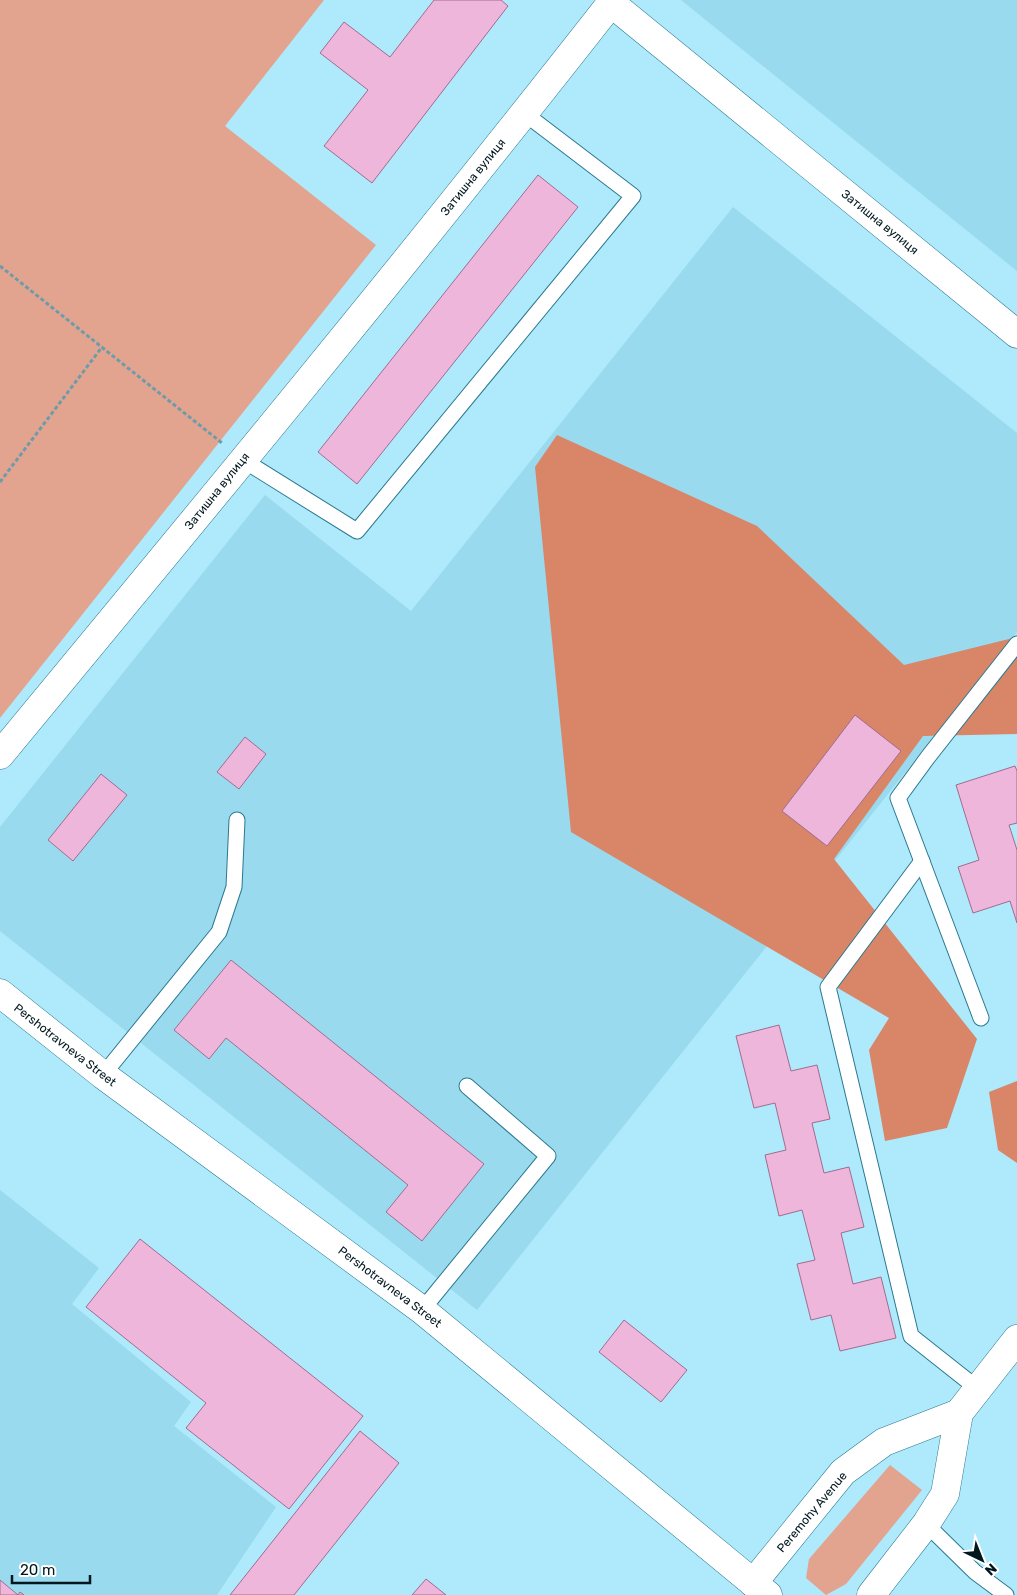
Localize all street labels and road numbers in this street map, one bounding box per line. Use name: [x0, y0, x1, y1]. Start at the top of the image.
street label: Затишна вулиця: [438, 136, 508, 218]
street label: Затишна вулиця: [839, 187, 921, 257]
street label: Затишна вулиця: [182, 450, 252, 532]
street label: Pershotravneva Street: [11, 1001, 119, 1089]
street label: Pershotravneva Street: [336, 1244, 445, 1331]
street label: Peremohy Avenue: [774, 1469, 850, 1555]

